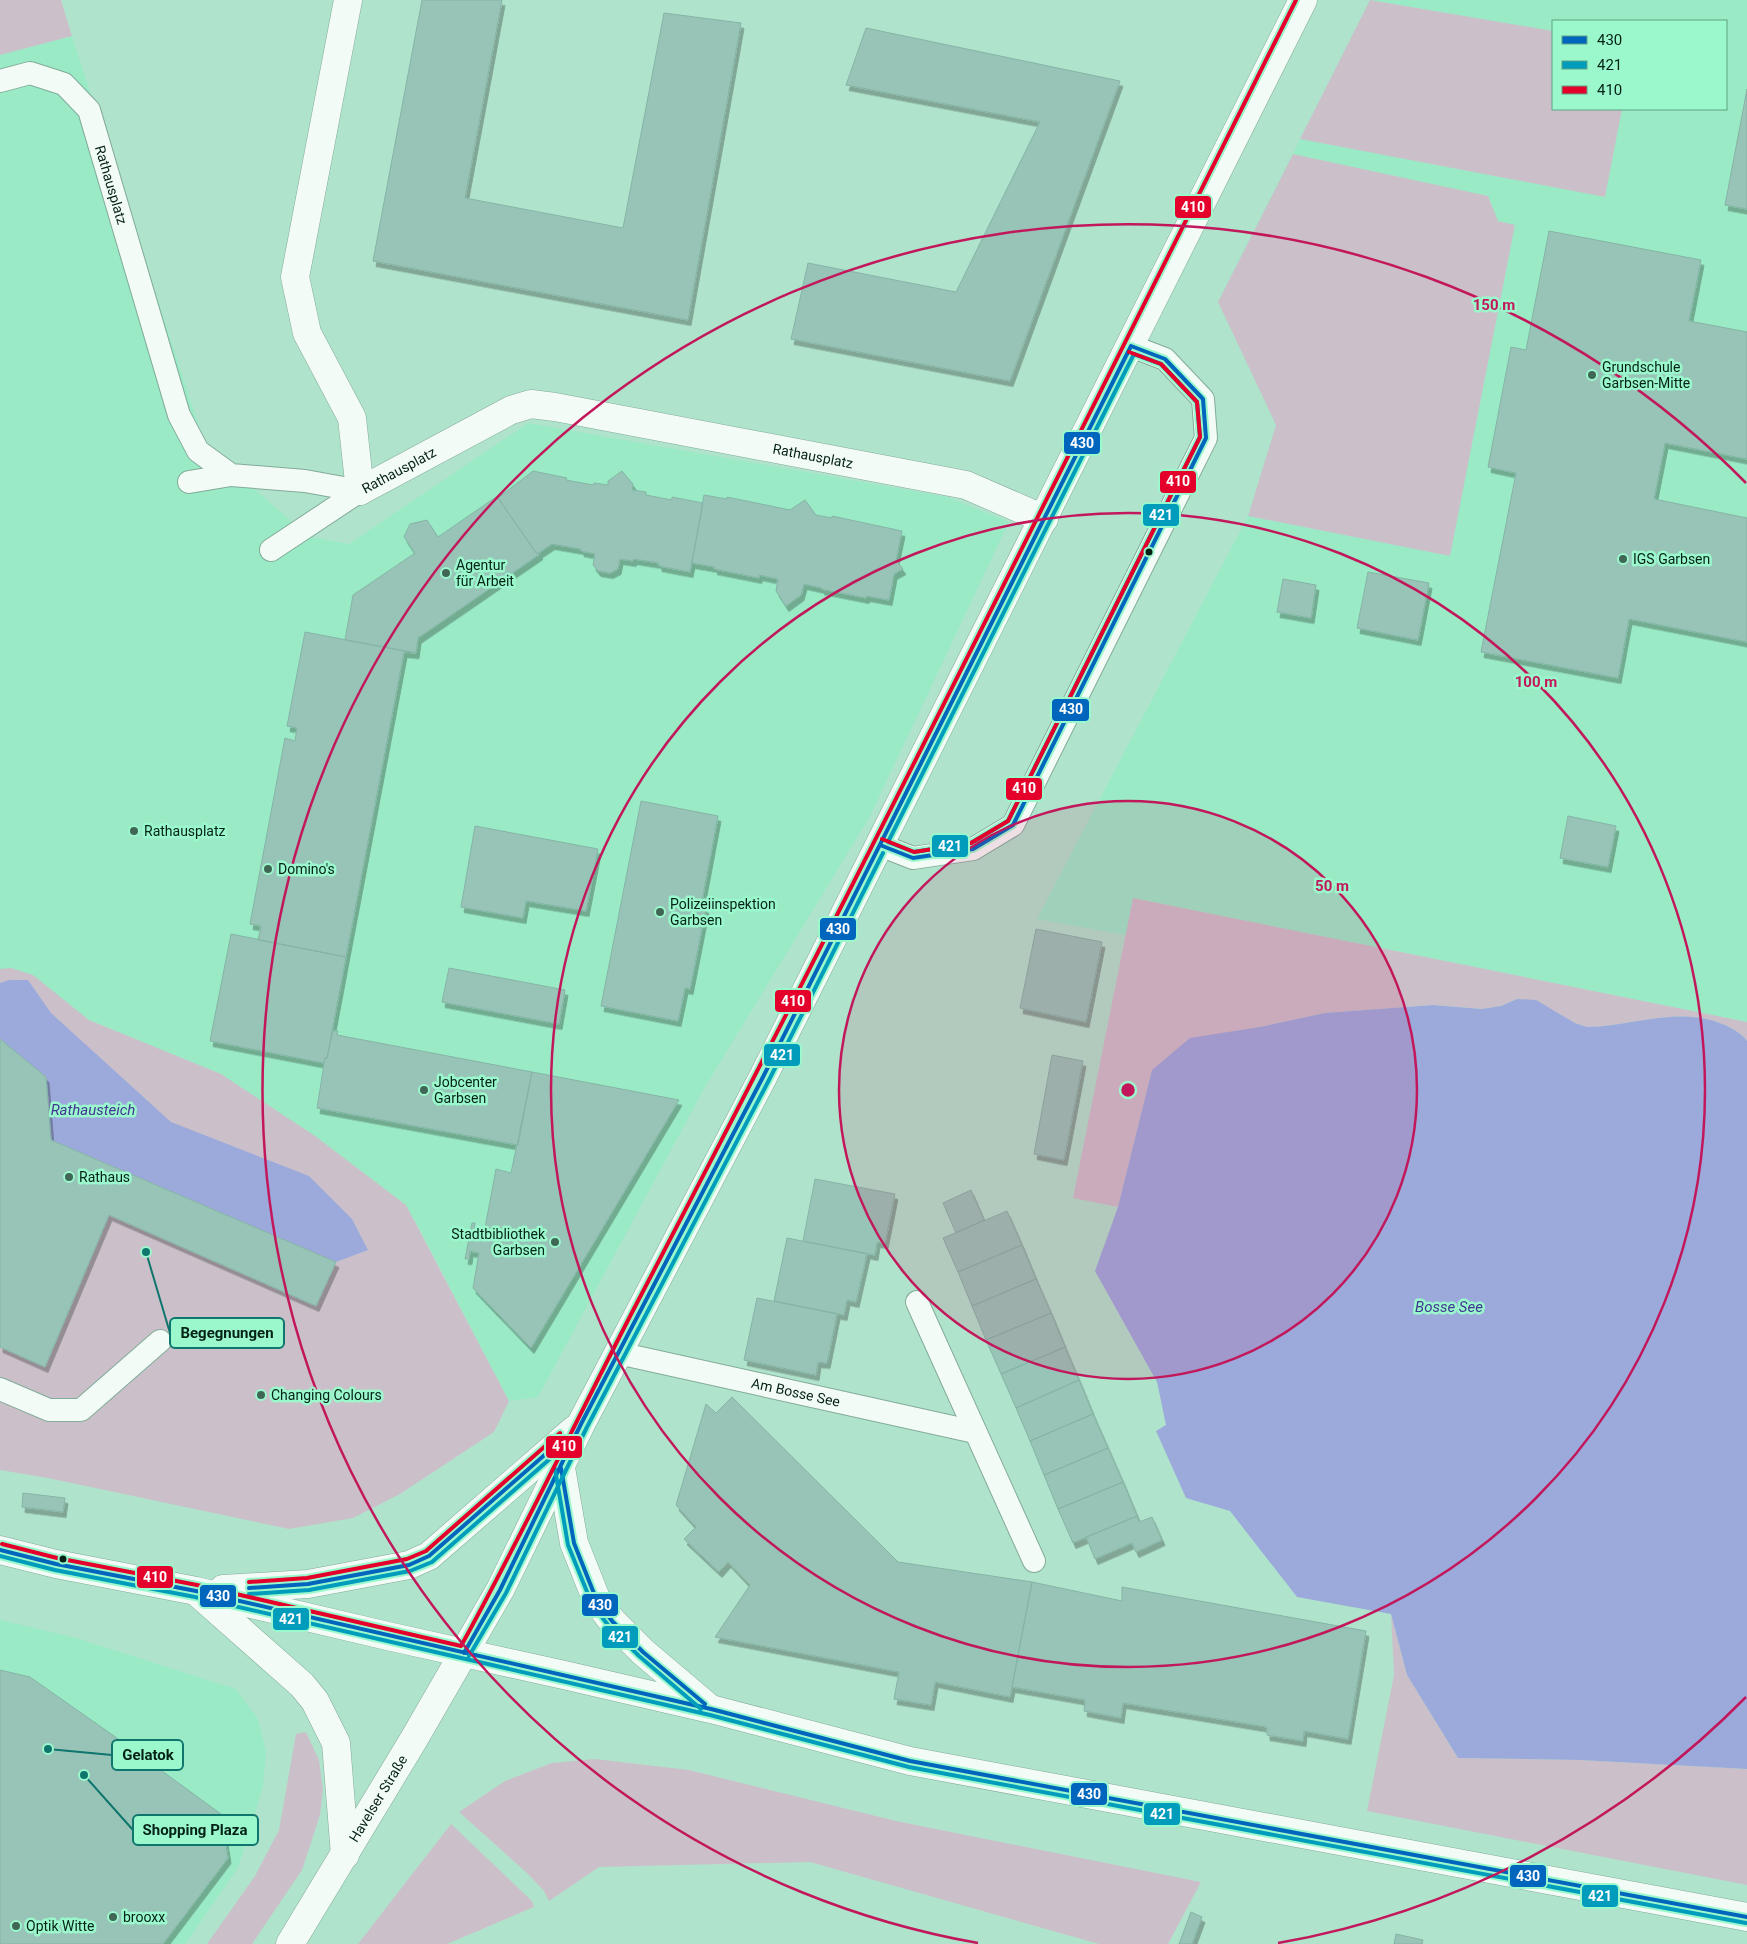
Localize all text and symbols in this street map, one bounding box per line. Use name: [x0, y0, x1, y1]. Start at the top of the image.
legend: [1552, 20, 1727, 110]
text: 430: [1597, 31, 1622, 49]
text: 421: [1597, 56, 1622, 74]
text: 410: [1597, 81, 1622, 99]
street label: Rathausplatz: [92, 144, 130, 226]
line badge: 410: [1174, 195, 1212, 219]
text: 410: [1181, 199, 1205, 215]
text: 150 m: [1473, 296, 1515, 314]
place label: Grundschule Garbsen-Mitte: [1602, 359, 1690, 391]
marker: Grundschule Garbsen-Mitte: [1586, 369, 1598, 381]
line badge: 430: [1063, 431, 1101, 455]
text: 430: [1070, 435, 1094, 451]
street label: Rathausplatz: [771, 440, 855, 471]
street label: Rathausplatz: [359, 444, 439, 497]
line badge: 410: [1159, 470, 1197, 494]
text: 410: [1166, 473, 1190, 489]
line badge: 421: [1142, 503, 1180, 527]
text: 421: [1149, 507, 1173, 523]
unlabelled marker: [1144, 547, 1154, 557]
place label: IGS Garbsen: [1633, 551, 1710, 567]
marker: IGS Garbsen: [1617, 553, 1629, 565]
place label: Agentur für Arbeit: [456, 557, 514, 589]
marker: Agentur für Arbeit: [440, 567, 452, 579]
text: 100 m: [1515, 673, 1557, 691]
line badge: 430: [1051, 698, 1090, 722]
text: 430: [1059, 701, 1083, 717]
line badge: 410: [1005, 777, 1043, 801]
text: 410: [1012, 780, 1036, 796]
place label: Rathausplatz: [144, 823, 226, 839]
marker: Rathausplatz: [128, 825, 140, 837]
line badge: 421: [931, 834, 969, 858]
text: 421: [938, 838, 962, 854]
place label: Domino's: [278, 861, 335, 877]
marker: Domino's: [262, 863, 274, 875]
text: 50 m: [1315, 877, 1349, 895]
place label: Polizeiinspektion Garbsen: [670, 896, 776, 928]
marker: Polizeiinspektion Garbsen: [654, 906, 666, 918]
line badge: 430: [819, 917, 857, 941]
text: 430: [826, 921, 850, 937]
line badge: 410: [774, 989, 812, 1013]
text: 410: [781, 993, 805, 1009]
line badge: 421: [763, 1043, 801, 1067]
text: 421: [770, 1047, 794, 1063]
place label: Jobcenter Garbsen: [434, 1074, 497, 1106]
centre of rings: [1119, 1081, 1137, 1099]
marker: Jobcenter Garbsen: [418, 1084, 430, 1096]
water label: Rathausteich: [51, 1101, 135, 1119]
place label: Rathaus: [79, 1169, 130, 1185]
marker: Rathaus: [63, 1171, 75, 1183]
place label: Stadtbibliothek Garbsen: [451, 1226, 546, 1258]
marker: Stadtbibliothek Garbsen: [549, 1236, 561, 1248]
water label: Bosse See: [1415, 1298, 1483, 1316]
callout: Begegnungen: [170, 1318, 284, 1348]
text: Begegnungen: [180, 1324, 274, 1342]
street label: Am Bosse See: [750, 1375, 841, 1410]
place label: Changing Colours: [271, 1387, 382, 1403]
marker: Changing Colours: [255, 1389, 267, 1401]
line badge: 410: [545, 1435, 583, 1459]
text: 410: [552, 1438, 576, 1454]
unlabelled marker: [58, 1554, 68, 1564]
line badge: 410: [136, 1565, 174, 1589]
text: 410: [143, 1569, 167, 1585]
line badge: 430: [199, 1584, 237, 1608]
text: 430: [206, 1588, 230, 1604]
line badge: 430: [581, 1593, 619, 1617]
text: 430: [588, 1597, 612, 1613]
line badge: 421: [272, 1607, 310, 1631]
text: 421: [279, 1611, 303, 1627]
line badge: 421: [601, 1625, 639, 1649]
text: 421: [608, 1629, 632, 1645]
callout: Gelatok: [112, 1740, 183, 1770]
text: Gelatok: [122, 1746, 175, 1764]
street label: Havelser Straße: [346, 1752, 410, 1845]
line badge: 430: [1070, 1782, 1108, 1806]
text: 430: [1077, 1786, 1101, 1802]
line badge: 421: [1143, 1802, 1181, 1826]
text: 421: [1150, 1806, 1174, 1822]
callout: Shopping Plaza: [133, 1815, 258, 1845]
text: Shopping Plaza: [143, 1821, 247, 1839]
line badge: 430: [1509, 1864, 1547, 1888]
text: 430: [1516, 1868, 1540, 1884]
line badge: 421: [1581, 1884, 1619, 1908]
text: 421: [1588, 1888, 1612, 1904]
place label: brooxx: [123, 1909, 165, 1925]
marker: brooxx: [107, 1911, 119, 1923]
place label: Optik Witte: [26, 1918, 94, 1934]
marker: Optik Witte: [10, 1920, 22, 1932]

